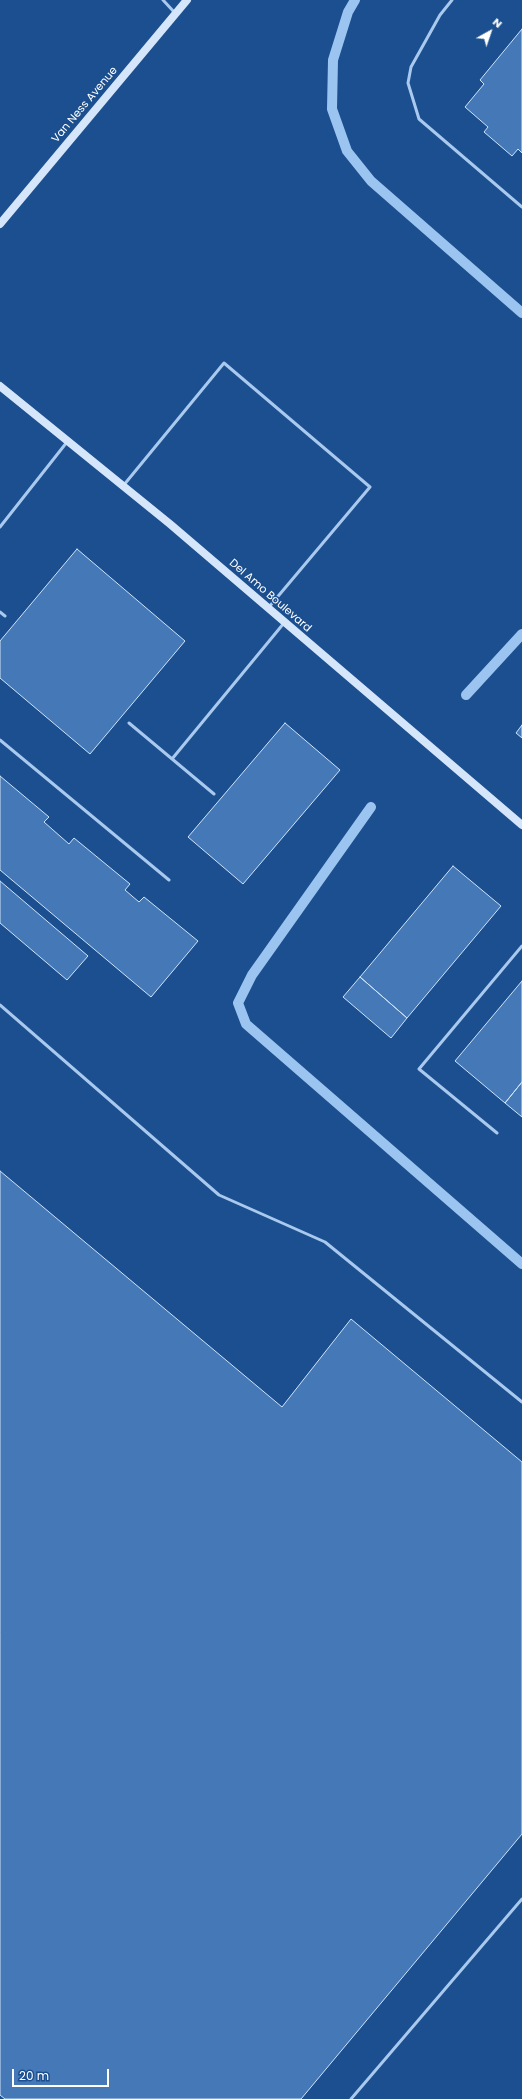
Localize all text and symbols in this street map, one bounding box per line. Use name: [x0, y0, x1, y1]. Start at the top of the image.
north arrow: [470, 12, 510, 52]
text: N: [489, 14, 506, 32]
street label: Van Ness Avenue: [49, 64, 121, 146]
street label: Del Amo Boulevard: [226, 557, 314, 635]
scale bar: [14, 2061, 111, 2087]
text: 20 m: [19, 2067, 49, 2084]

